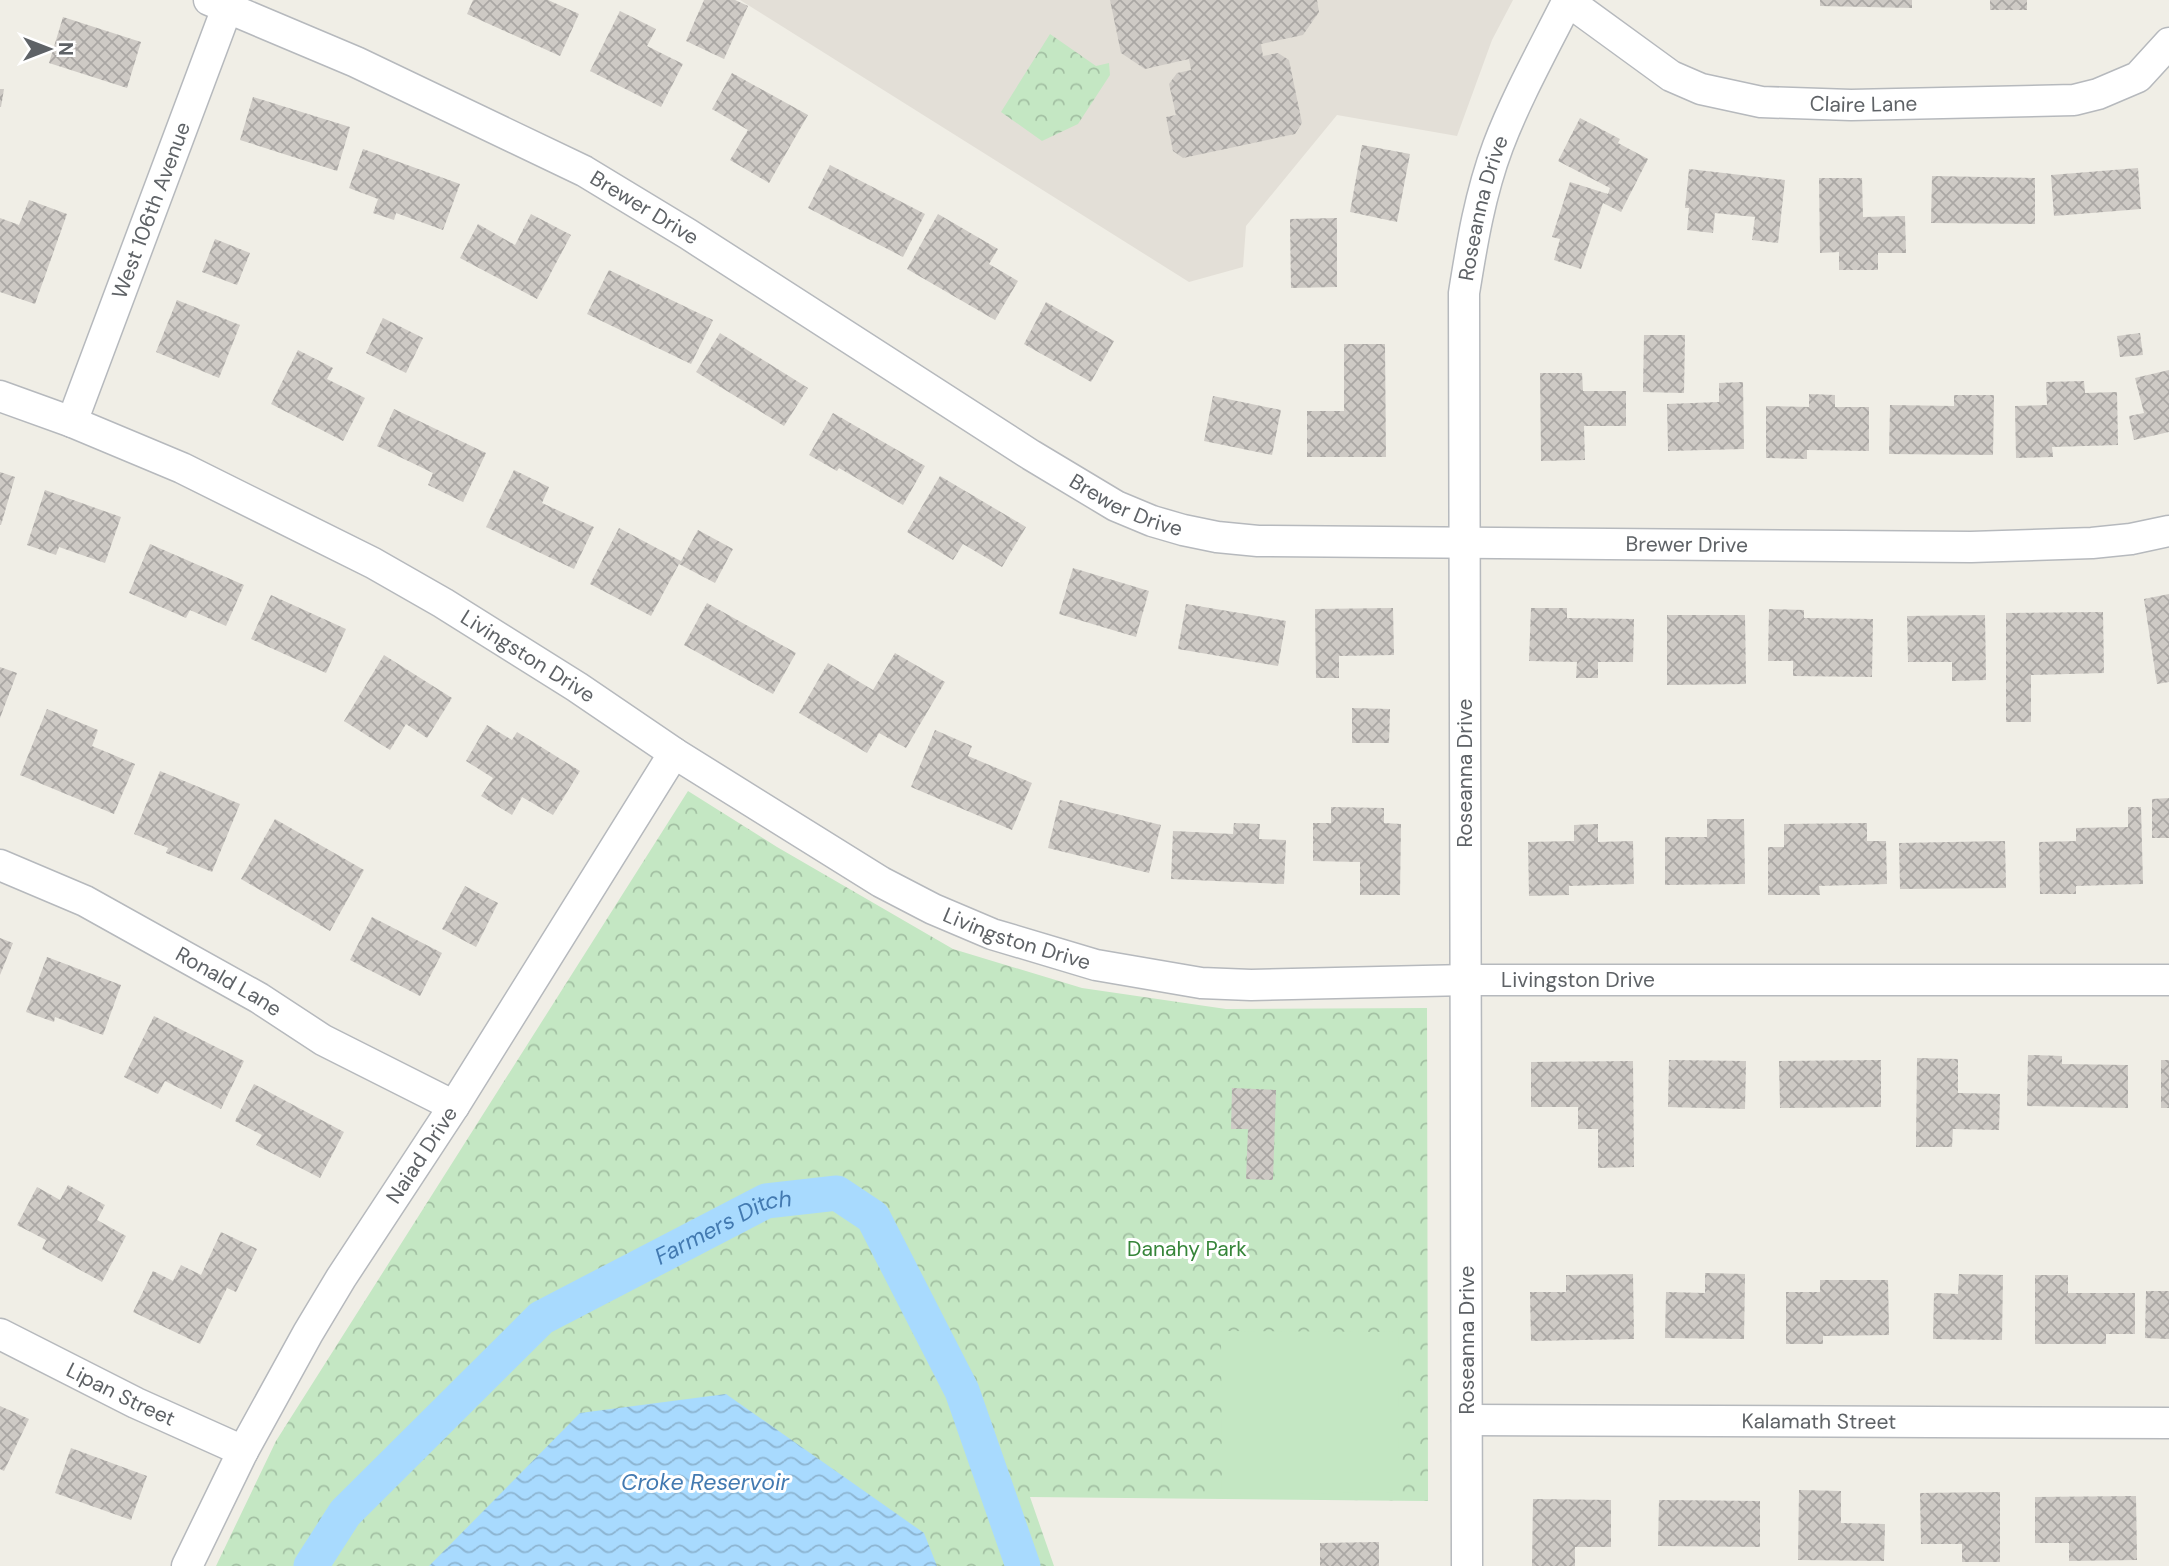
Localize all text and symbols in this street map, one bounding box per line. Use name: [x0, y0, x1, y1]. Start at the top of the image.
north arrow: [14, 14, 84, 84]
text: N: [53, 42, 78, 56]
street label: Claire Lane: [1809, 90, 1918, 119]
street label: West 106th Avenue: [105, 118, 197, 303]
street label: Roseanna Drive: [1452, 131, 1515, 283]
street label: Brewer Drive: [585, 164, 704, 251]
street label: Brewer Drive: [1064, 467, 1186, 543]
street label: Brewer Drive: [1626, 530, 1748, 559]
street label: Livingston Drive: [455, 604, 601, 709]
street label: Roseanna Drive: [1451, 698, 1479, 848]
street label: Livingston Drive: [939, 901, 1094, 977]
street label: Ronald Lane: [171, 940, 287, 1023]
street label: Livingston Drive: [1501, 966, 1655, 994]
street label: Naiad Drive: [380, 1101, 464, 1209]
water label: Farmers Ditch: [649, 1183, 793, 1271]
park label: Danahy Park: [1127, 1235, 1247, 1263]
street label: Roseanna Drive: [1453, 1265, 1481, 1415]
street label: Lipan Street: [61, 1356, 180, 1433]
street label: Kalamath Street: [1742, 1407, 1896, 1436]
water label: Croke Reservoir: [621, 1467, 791, 1497]

